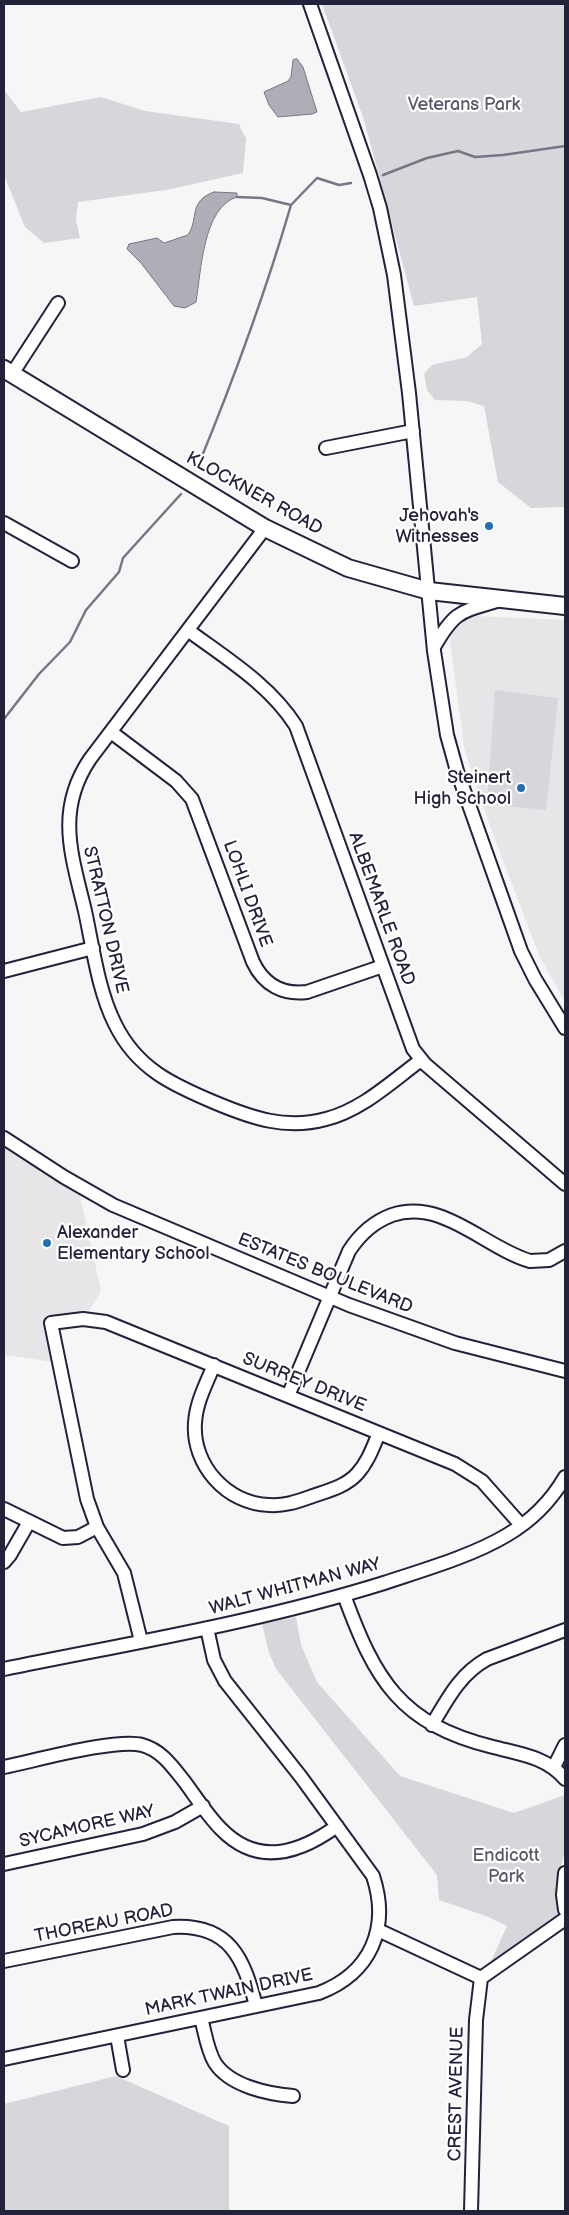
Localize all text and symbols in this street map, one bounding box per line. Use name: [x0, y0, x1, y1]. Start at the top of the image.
park label: Veterans Park: [408, 94, 520, 116]
street label: KLOCKNER ROAD: [182, 448, 326, 540]
place label: Jehovah's Witnesses: [395, 505, 479, 548]
marker: Jehovah's Witnesses: [483, 520, 495, 532]
place label: Steinert High School: [414, 767, 511, 810]
marker: Steinert High School: [515, 782, 527, 794]
street label: ALBEMARLE ROAD: [343, 829, 419, 989]
street label: LOHLI DRIVE: [218, 838, 276, 950]
street label: STRATTON DRIVE: [78, 844, 132, 996]
place label: Alexander Elementary School: [57, 1222, 210, 1264]
street label: ESTATES BOULEVARD: [234, 1229, 416, 1319]
marker: Alexander Elementary School: [41, 1237, 53, 1249]
street label: SURREY DRIVE: [239, 1348, 369, 1418]
street label: WALT WHITMAN WAY: [207, 1554, 383, 1620]
street label: SYCAMORE WAY: [17, 1801, 157, 1853]
park label: Endicott Park: [472, 1845, 540, 1888]
street label: THOREAU ROAD: [33, 1900, 175, 1948]
street label: MARK TWAIN DRIVE: [143, 1965, 315, 2021]
street label: CREST AVENUE: [445, 2026, 469, 2162]

